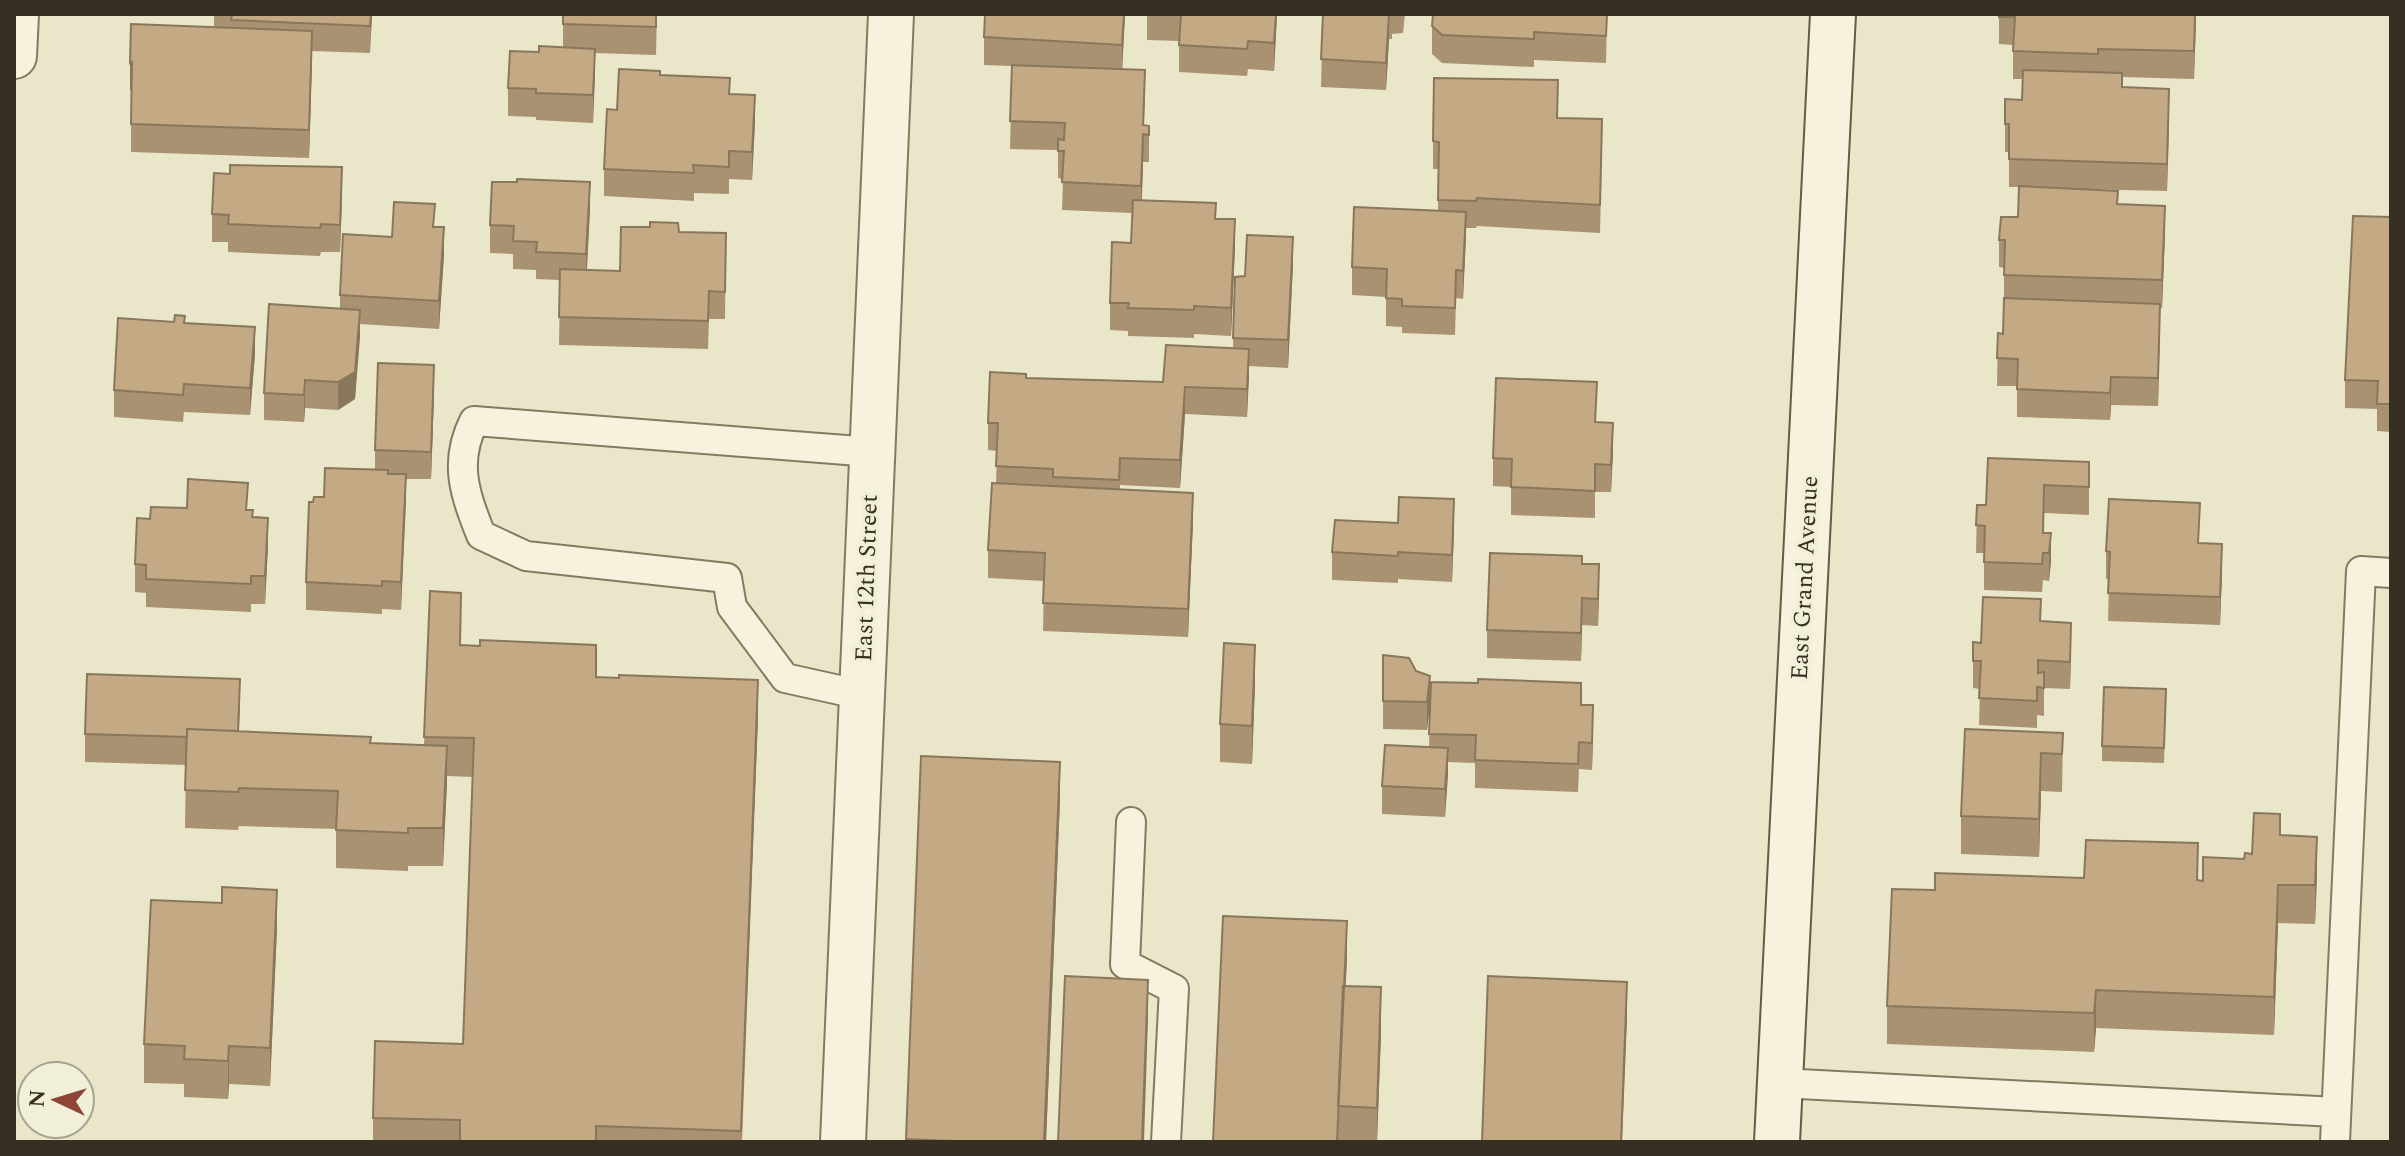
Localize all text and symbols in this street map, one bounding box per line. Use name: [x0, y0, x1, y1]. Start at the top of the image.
street label: East Grand Avenue: [1782, 475, 1828, 681]
street label: East 12th Street: [846, 494, 888, 662]
north arrow: [16, 1060, 96, 1140]
text: N: [20, 1089, 55, 1109]

